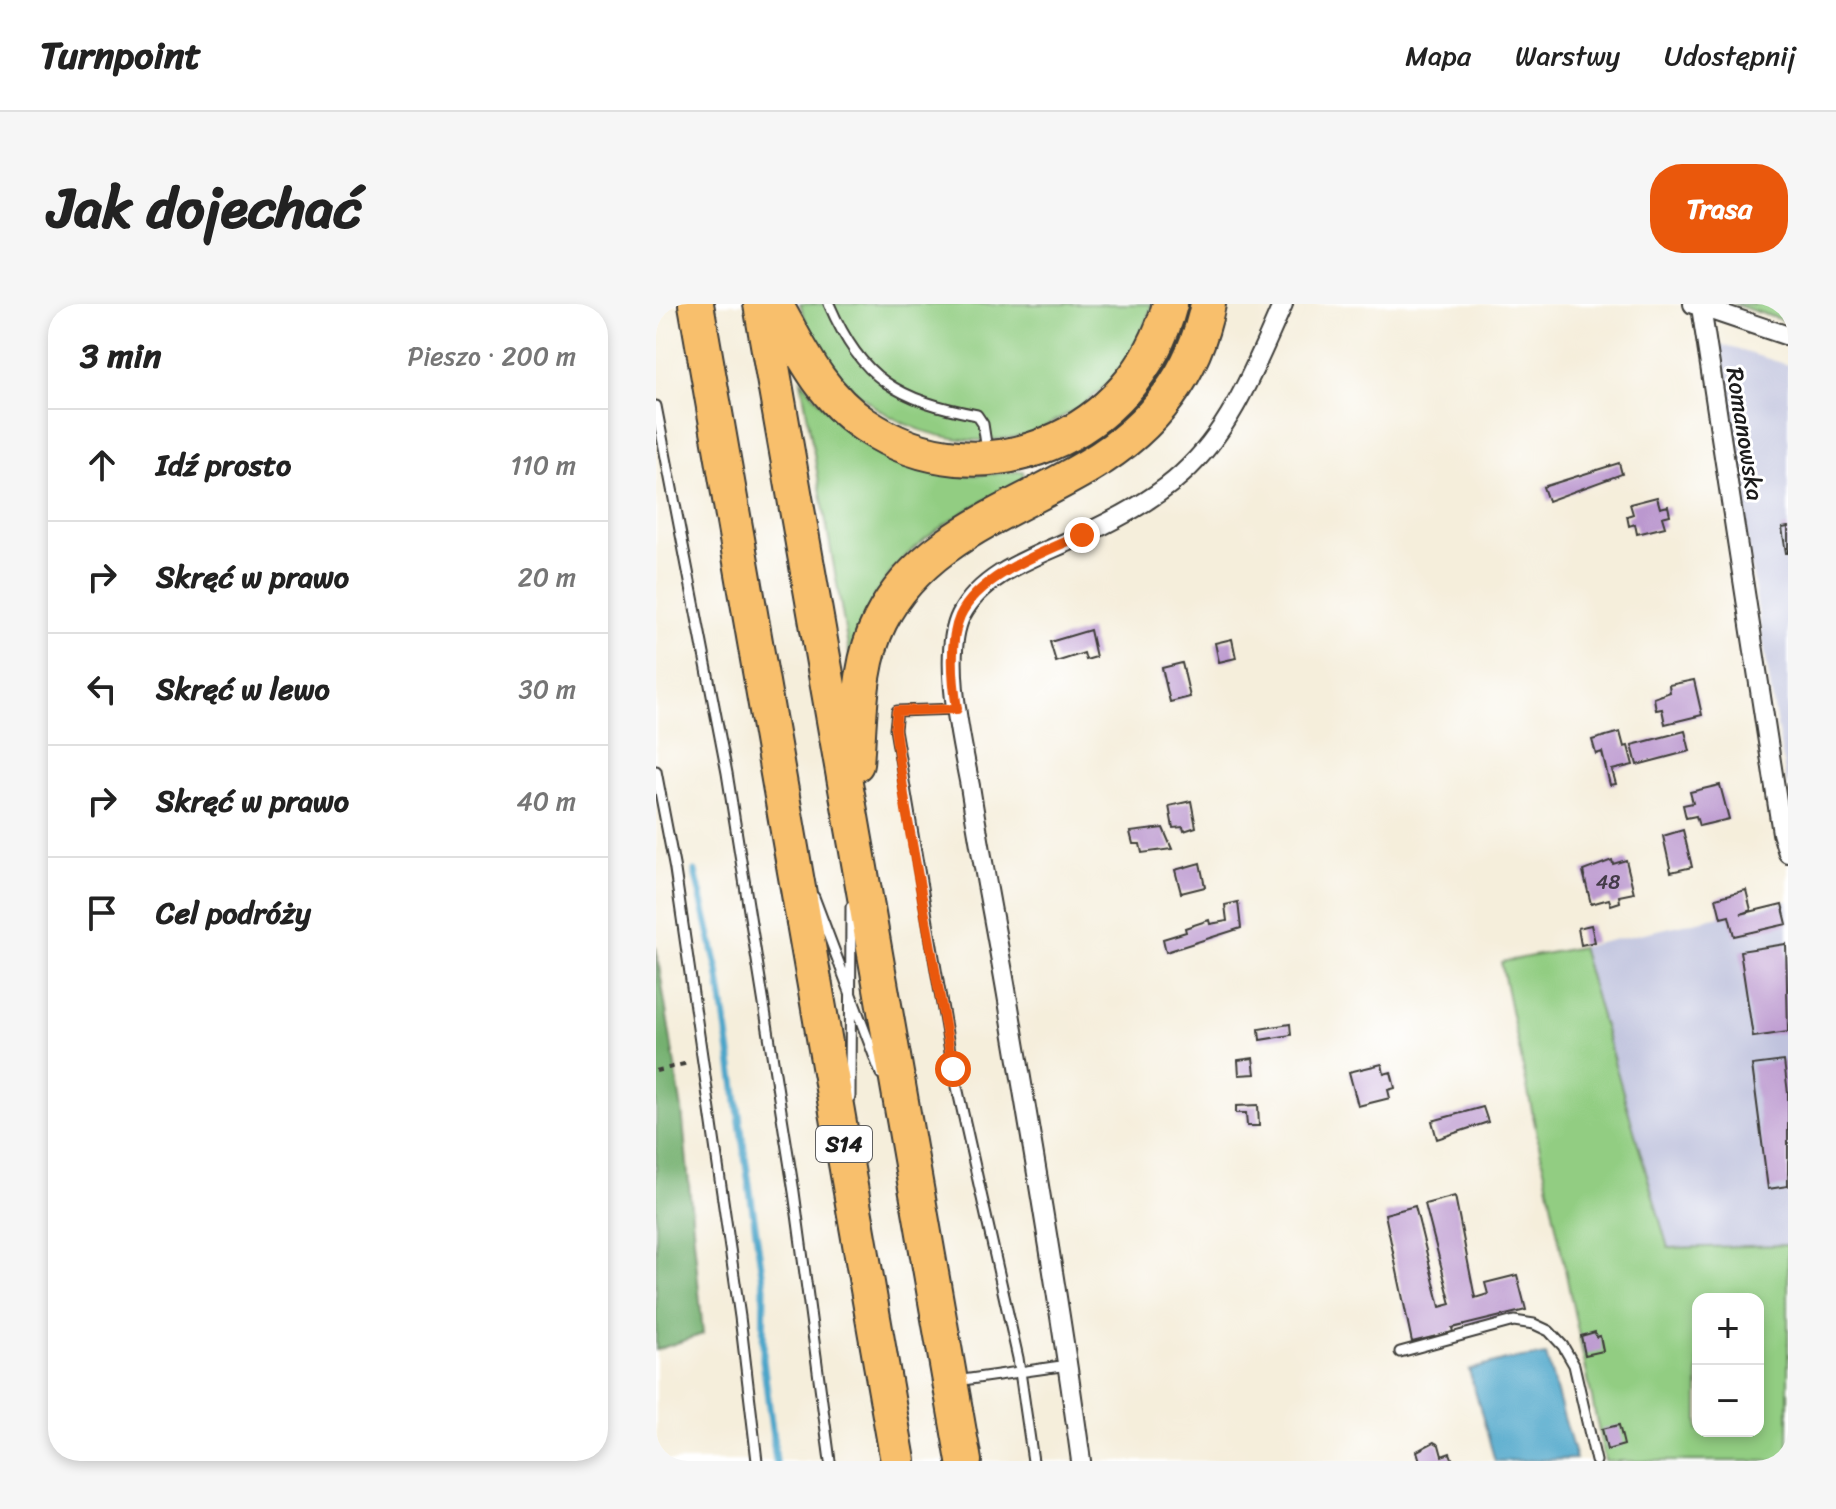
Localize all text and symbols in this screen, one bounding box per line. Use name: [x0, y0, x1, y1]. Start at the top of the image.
text: Turnpoint: [40, 22, 201, 89]
text: Mapa: [1405, 31, 1471, 80]
text: Warstwy: [1515, 31, 1620, 80]
text: Udostępnij: [1664, 31, 1796, 80]
text: Jak dojechać: [48, 159, 361, 258]
button: Trasa: [1650, 164, 1788, 253]
text: 3 min: [80, 326, 161, 386]
text: Pieszo · 200 m: [407, 333, 576, 379]
street label: Romanowska: [1714, 364, 1776, 504]
text: Idź prosto: [156, 438, 291, 492]
text: 110 m: [511, 442, 576, 488]
icon: ahead: [80, 443, 124, 487]
route end: [1064, 517, 1100, 553]
text: Skręć w prawo: [156, 550, 349, 604]
text: 20 m: [518, 554, 576, 600]
icon: right: [80, 555, 124, 599]
text: Skręć w lewo: [156, 662, 330, 716]
text: 30 m: [519, 666, 576, 712]
icon: left: [80, 667, 124, 711]
text: Skręć w prawo: [156, 774, 349, 828]
text: 40 m: [517, 778, 576, 824]
icon: right: [80, 779, 124, 823]
house number: 48: [1596, 865, 1620, 900]
text: Cel podróży: [156, 886, 311, 940]
icon: arrive: [80, 891, 124, 935]
route start: [935, 1051, 971, 1087]
road number: S14: [816, 1126, 872, 1162]
map controls: [1692, 1293, 1764, 1437]
button: +: [1692, 1293, 1764, 1365]
button: −: [1692, 1365, 1764, 1437]

